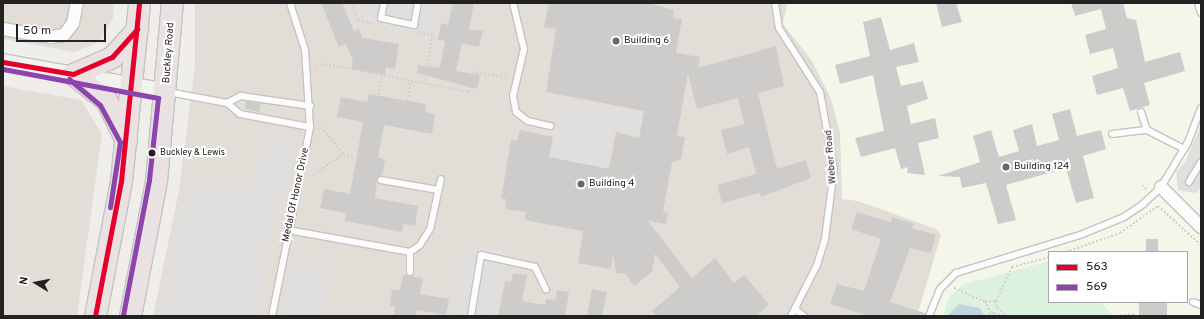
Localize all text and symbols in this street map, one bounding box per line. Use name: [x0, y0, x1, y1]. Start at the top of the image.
scale bar: [18, 16, 108, 42]
street label: Buckley Road: [161, 22, 177, 84]
text: 50 m: [23, 23, 51, 39]
place label: Building 6: [624, 35, 669, 47]
marker: Building 6: [611, 36, 621, 46]
street label: Weber Road: [823, 129, 839, 185]
street label: Medal Of Honor Drive: [280, 147, 312, 243]
marker: Buckley & Lewis: [147, 148, 157, 158]
place label: Buckley & Lewis: [160, 148, 225, 158]
place label: Building 124: [1014, 161, 1069, 173]
marker: Building 124: [1001, 162, 1011, 172]
place label: Building 4: [589, 178, 634, 190]
marker: Building 4: [576, 179, 586, 189]
legend: [1048, 251, 1188, 303]
text: 563: [1086, 259, 1108, 275]
north arrow: [16, 263, 56, 303]
text: N: [17, 276, 32, 286]
text: 569: [1086, 279, 1107, 295]

